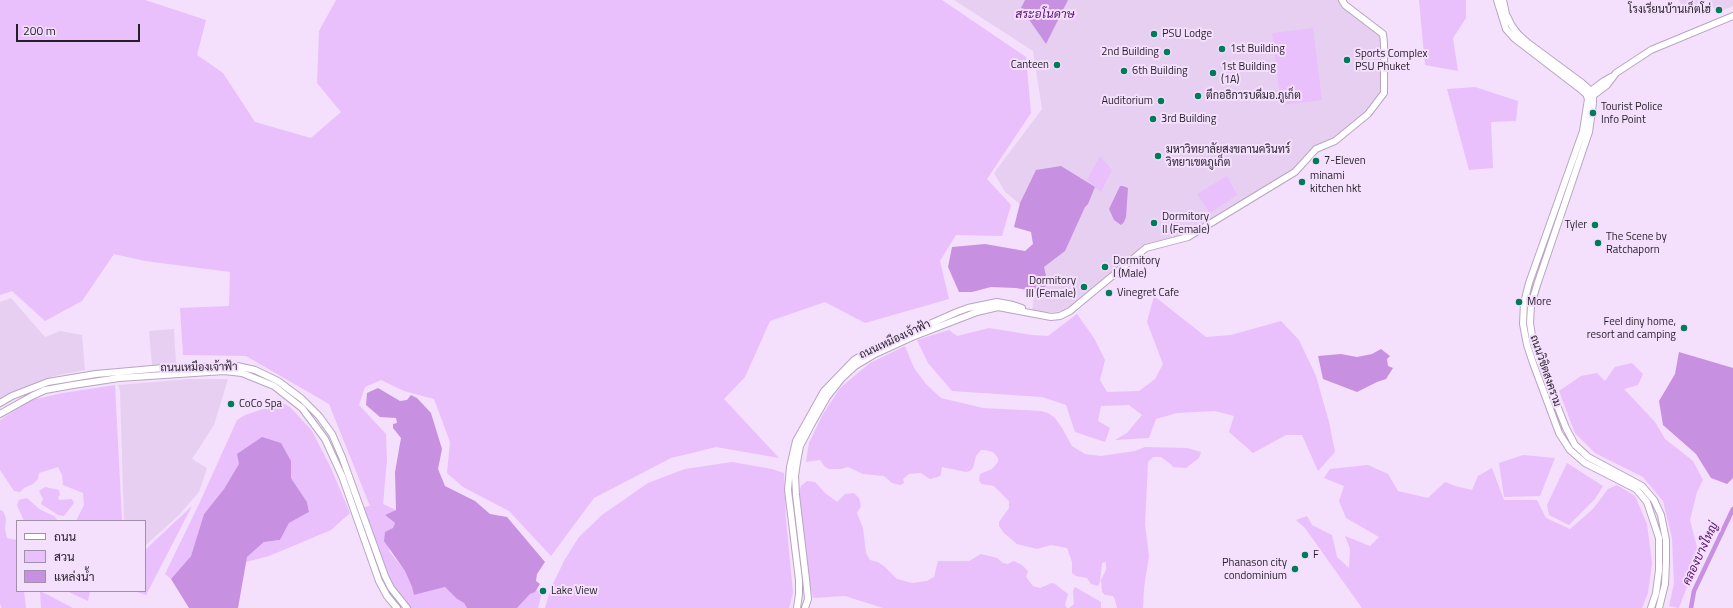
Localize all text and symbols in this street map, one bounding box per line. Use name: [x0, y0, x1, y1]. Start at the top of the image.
place label: โรงเรียนบ้านเก็ตโฮ่: [1628, 3, 1711, 17]
marker: โรงเรียนบ้านเก็ตโฮ่: [1714, 5, 1724, 15]
water label: สระอโนดาษ: [1015, 8, 1075, 22]
scale bar: [18, 16, 142, 42]
text: 200 m: [23, 21, 56, 40]
place label: PSU Lodge: [1162, 27, 1212, 41]
marker: PSU Lodge: [1149, 29, 1159, 39]
place label: 1st Building: [1230, 42, 1285, 56]
marker: 1st Building: [1217, 44, 1227, 54]
place label: 2nd Building: [1101, 45, 1159, 59]
marker: 2nd Building: [1162, 47, 1172, 57]
place label: Sports Complex PSU Phuket: [1355, 47, 1427, 73]
marker: Sports Complex PSU Phuket: [1342, 55, 1352, 65]
place label: Canteen: [1011, 58, 1049, 72]
marker: Canteen: [1052, 60, 1062, 70]
place label: 1st Building (1A): [1221, 60, 1276, 86]
place label: 6th Building: [1132, 64, 1188, 78]
marker: 6th Building: [1119, 66, 1129, 76]
marker: 1st Building (1A): [1208, 68, 1218, 78]
place label: ตึกอธิการบดีมอ.ภูเก็ต: [1206, 89, 1301, 103]
marker: ตึกอธิการบดีมอ.ภูเก็ต: [1193, 91, 1203, 101]
place label: Auditorium: [1101, 94, 1153, 108]
marker: Auditorium: [1156, 96, 1166, 106]
place label: Tourist Police Info Point: [1601, 100, 1663, 126]
marker: Tourist Police Info Point: [1588, 108, 1598, 118]
place label: 3rd Building: [1161, 112, 1216, 126]
marker: 3rd Building: [1148, 114, 1158, 124]
place label: มหาวิทยาลัยสงขลานครินทร์ วิทยาเขตภูเก็ต: [1166, 143, 1290, 169]
marker: มหาวิทยาลัยสงขลานครินทร์ วิทยาเขตภูเก็ต: [1153, 151, 1163, 161]
place label: 7-Eleven: [1324, 154, 1366, 168]
marker: 7-Eleven: [1311, 156, 1321, 166]
place label: minami kitchen hkt: [1310, 169, 1361, 195]
marker: minami kitchen hkt: [1297, 177, 1307, 187]
place label: Dormitory II (Female): [1162, 210, 1210, 236]
marker: Dormitory II (Female): [1149, 218, 1159, 228]
place label: Tyler: [1565, 218, 1587, 232]
marker: Tyler: [1590, 220, 1600, 230]
place label: The Scene by Ratchaporn: [1606, 230, 1667, 256]
marker: The Scene by Ratchaporn: [1593, 238, 1603, 248]
place label: Dormitory I (Male): [1113, 254, 1160, 280]
marker: Dormitory I (Male): [1100, 262, 1110, 272]
place label: Dormitory III (Female): [1026, 274, 1076, 300]
marker: Dormitory III (Female): [1079, 282, 1089, 292]
place label: Vinegret Cafe: [1117, 286, 1179, 300]
marker: Vinegret Cafe: [1104, 288, 1114, 298]
place label: More: [1527, 295, 1551, 309]
marker: More: [1514, 297, 1524, 307]
place label: Feel diny home, resort and camping: [1587, 315, 1676, 341]
street label: ถนนเหมืองเจ้าฟ้า: [857, 318, 933, 362]
marker: Feel diny home, resort and camping: [1679, 323, 1689, 333]
street label: ถนนวิชิตสงคราม: [1527, 333, 1563, 409]
street label: ถนนเหมืองเจ้าฟ้า: [160, 361, 238, 375]
place label: CoCo Spa: [239, 397, 282, 411]
marker: CoCo Spa: [226, 399, 236, 409]
legend: [16, 520, 146, 592]
water label: คลองบางใหญ่: [1680, 520, 1722, 588]
text: ถนน: [54, 527, 76, 546]
text: สวน: [54, 547, 75, 566]
place label: F: [1313, 548, 1319, 562]
marker: F: [1300, 550, 1310, 560]
place label: Phanason city condominium: [1222, 556, 1287, 582]
marker: Phanason city condominium: [1290, 564, 1300, 574]
text: แหล่งน้ำ: [54, 567, 94, 586]
place label: Lake View: [551, 584, 598, 598]
marker: Lake View: [538, 586, 548, 596]

